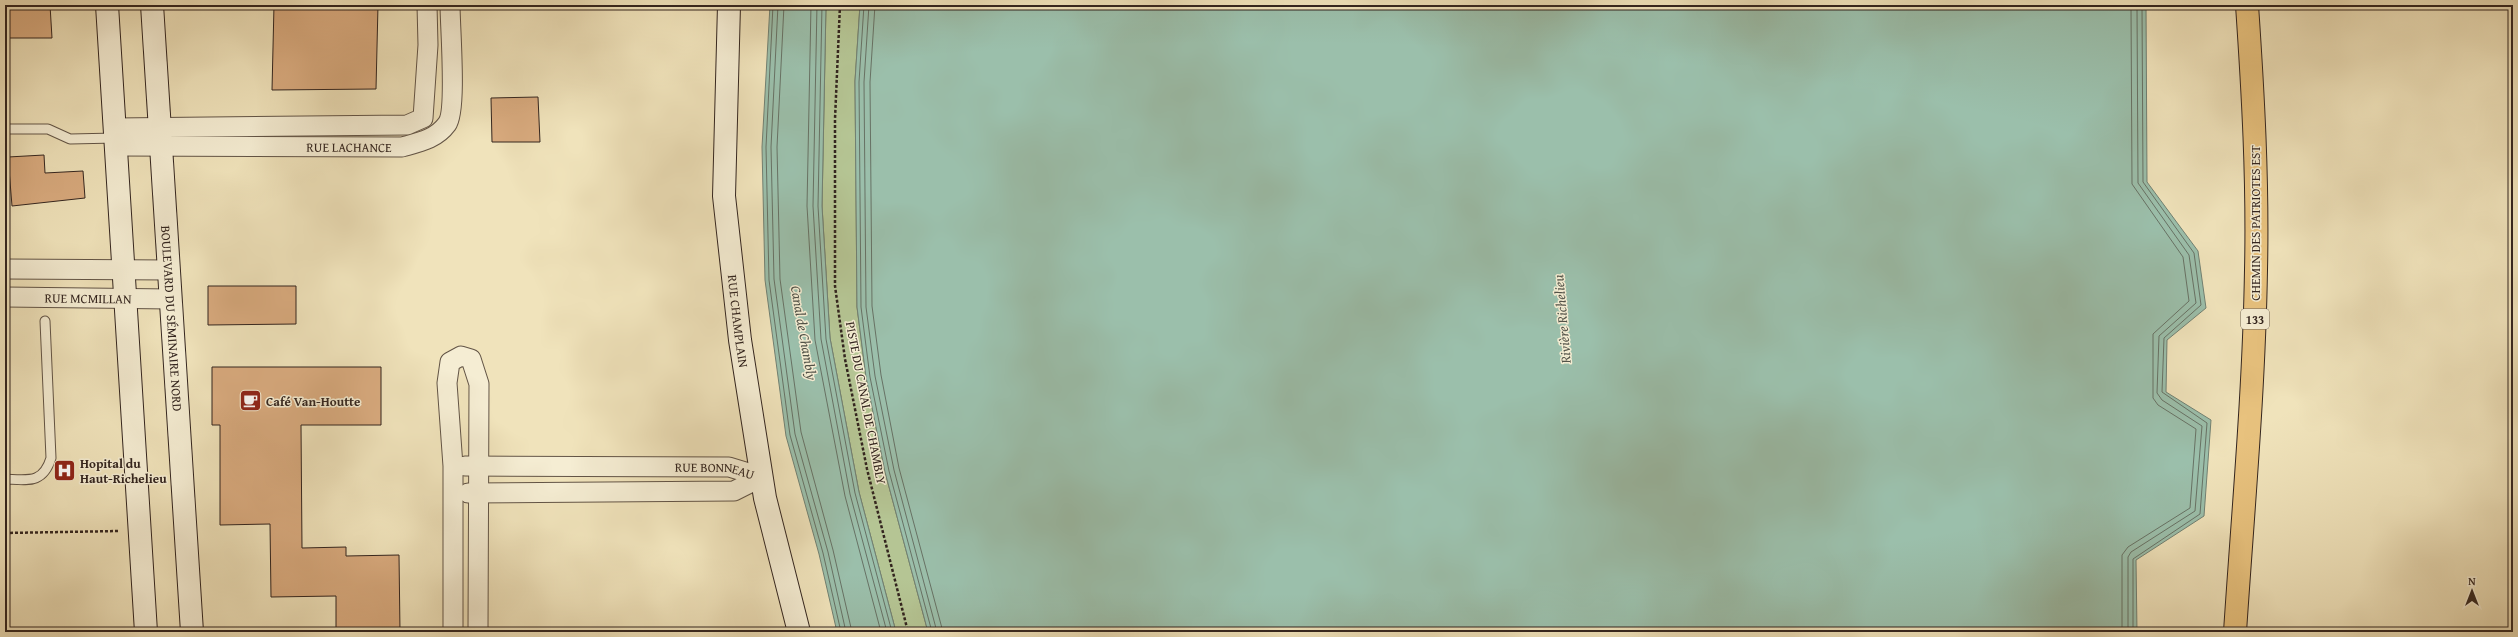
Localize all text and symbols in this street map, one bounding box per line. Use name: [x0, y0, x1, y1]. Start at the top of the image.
street label: RUE LACHANCE: [306, 137, 392, 156]
street label: CHEMIN DES PATRIOTES EST: [2246, 145, 2265, 301]
street label: BOULEVARD DU SÉMINAIRE NORD: [157, 225, 187, 412]
street label: RUE CHAMPLAIN: [723, 274, 754, 369]
water label: Rivière Richelieu: [1548, 274, 1576, 365]
water label: Canal de Chambly: [786, 284, 822, 382]
street label: RUE MCMILLAN: [44, 288, 132, 308]
road number: 133: [2241, 309, 2269, 329]
street label: PISTE DU CANAL DE CHAMBLY: [841, 320, 891, 486]
cafe icon: Café Van-Houtte: [238, 388, 264, 414]
place label: Café Van-Houtte: [266, 392, 360, 411]
place label: Hopital du Haut-Richelieu: [80, 454, 167, 488]
hospital icon: Hopital du Haut-Richelieu: [51, 457, 77, 483]
street label: RUE BONNEAU: [675, 457, 757, 484]
north arrow: [2452, 571, 2492, 611]
text: N: [2468, 573, 2476, 589]

